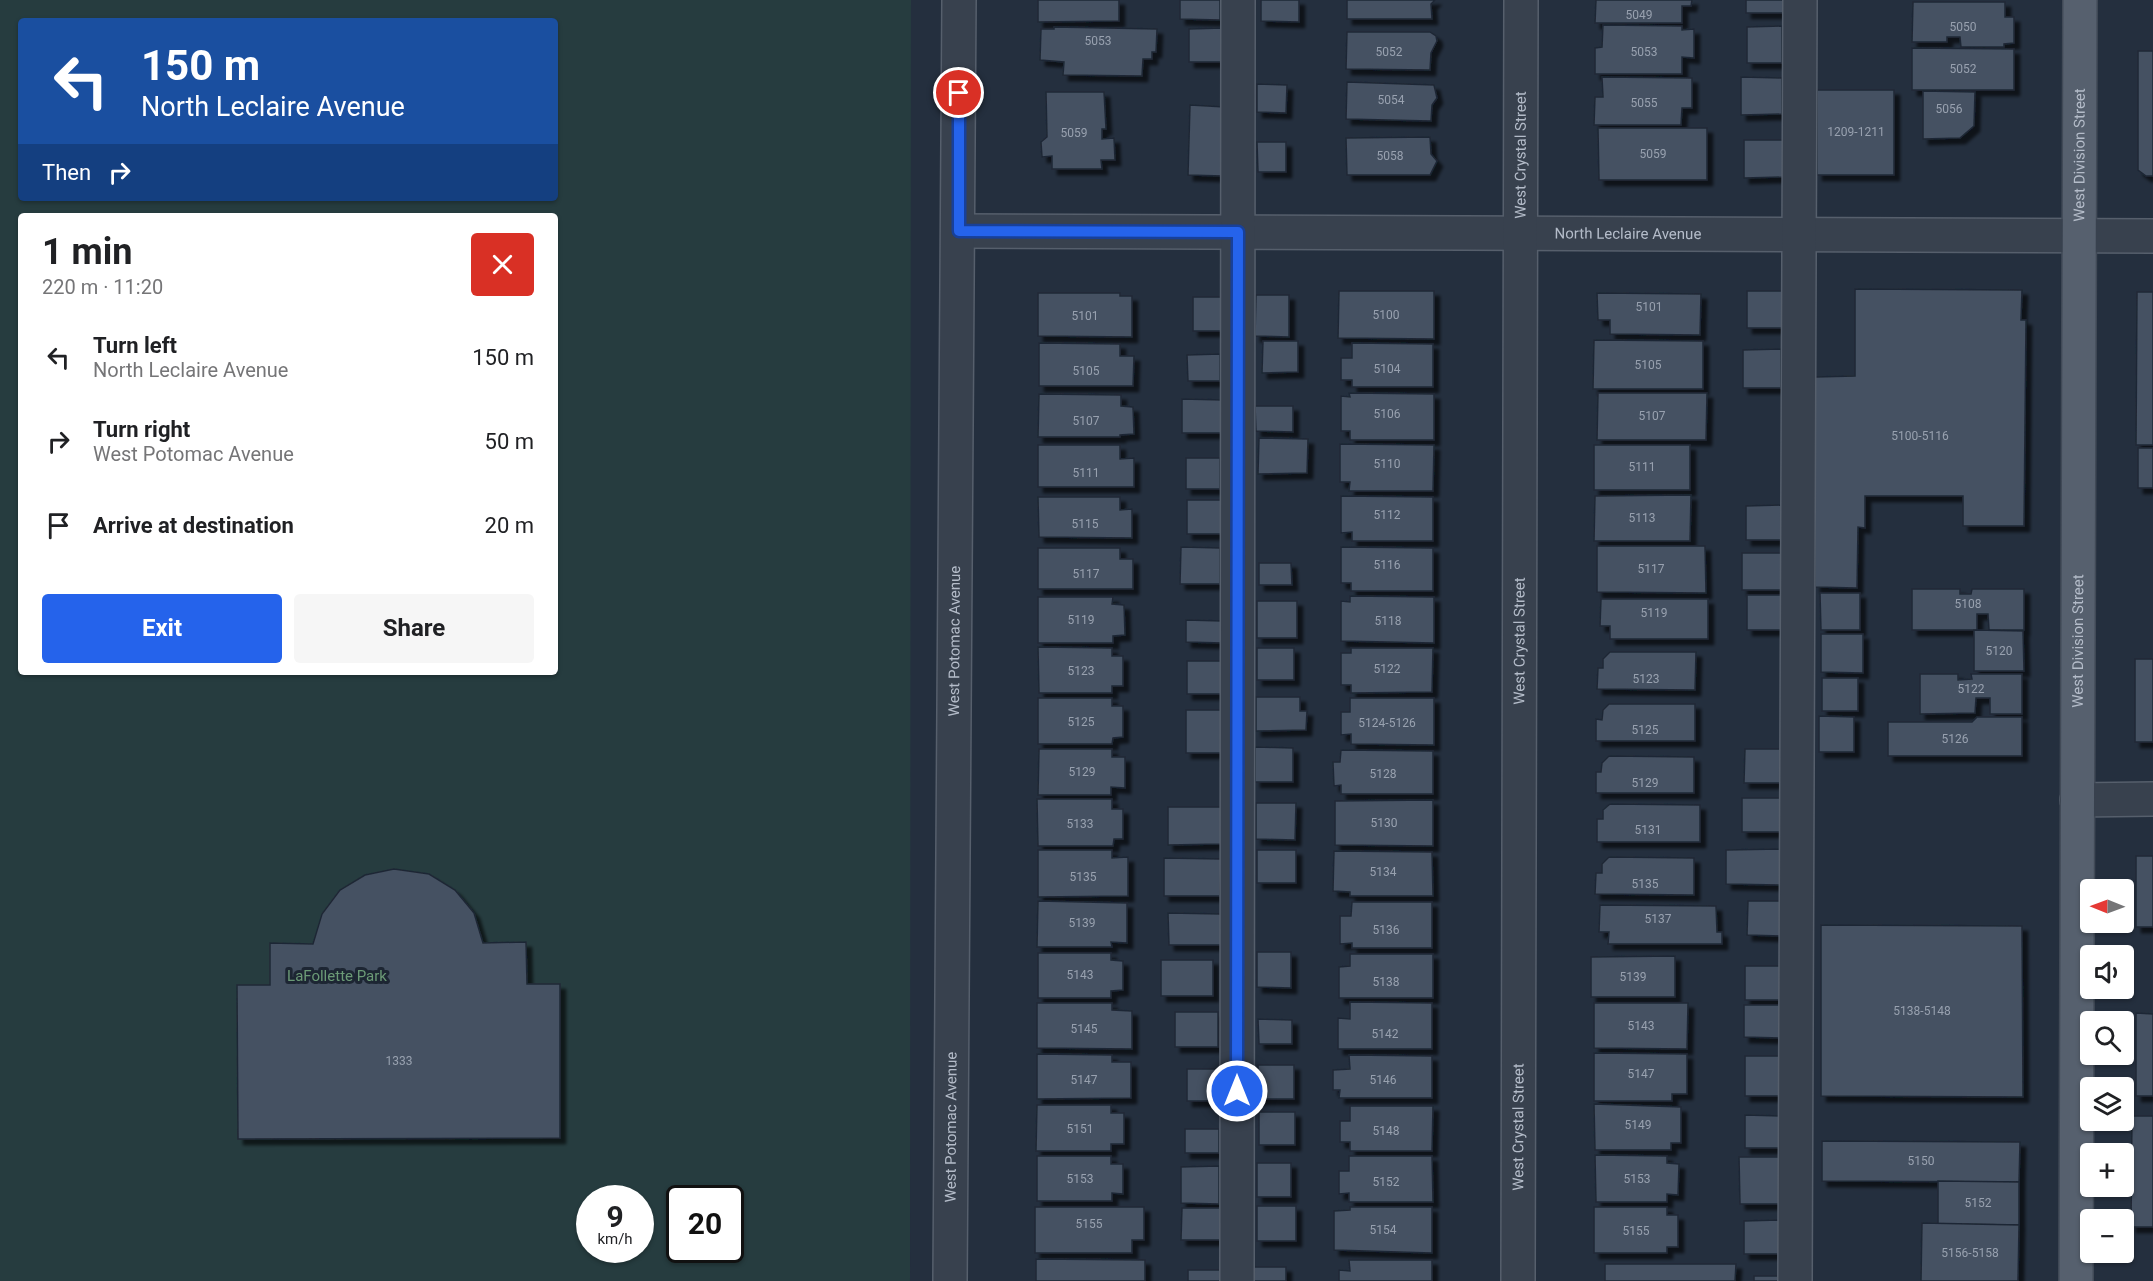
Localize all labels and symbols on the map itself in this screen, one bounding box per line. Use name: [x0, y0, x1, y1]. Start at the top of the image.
house number: 5049: [1626, 8, 1652, 22]
house number: 5050: [1950, 20, 1977, 34]
house number: 5053: [1085, 34, 1111, 48]
house number: 5052: [1376, 45, 1403, 59]
house number: 5053: [1631, 45, 1657, 59]
house number: 5052: [1950, 62, 1977, 76]
pin: [933, 67, 984, 118]
street label: West Division Street: [2070, 88, 2089, 222]
street label: West Crystal Street: [1511, 91, 1530, 219]
house number: 5054: [1378, 93, 1405, 107]
house number: 5055: [1631, 96, 1658, 110]
house number: 5056: [1936, 102, 1963, 116]
house number: 1209-1211: [1827, 125, 1885, 139]
house number: 5059: [1061, 126, 1087, 140]
house number: 5059: [1640, 147, 1666, 161]
house number: 5058: [1377, 149, 1404, 163]
street label: North Leclaire Avenue: [1555, 224, 1701, 243]
house number: 5101: [1636, 300, 1662, 314]
house number: 5100: [1373, 308, 1400, 322]
house number: 5101: [1072, 309, 1098, 323]
house number: 5105: [1635, 358, 1662, 372]
house number: 5104: [1374, 362, 1401, 376]
house number: 5105: [1073, 364, 1100, 378]
house number: 5106: [1374, 407, 1401, 421]
house number: 5107: [1639, 409, 1666, 423]
house number: 5107: [1073, 414, 1100, 428]
house number: 5100-5116: [1891, 429, 1949, 443]
house number: 5110: [1374, 457, 1401, 471]
house number: 5111: [1629, 460, 1655, 474]
house number: 5111: [1073, 466, 1099, 480]
house number: 5112: [1374, 508, 1401, 522]
house number: 5113: [1629, 511, 1655, 525]
house number: 5115: [1072, 517, 1099, 531]
house number: 5116: [1374, 558, 1401, 572]
house number: 5117: [1638, 562, 1665, 576]
street label: West Potomac Avenue: [945, 566, 964, 716]
house number: 5117: [1073, 567, 1100, 581]
street label: West Division Street: [2069, 574, 2087, 708]
street label: West Crystal Street: [1510, 577, 1529, 705]
house number: 5108: [1955, 597, 1982, 611]
house number: 5119: [1641, 606, 1667, 620]
house number: 5119: [1068, 613, 1094, 627]
house number: 5118: [1375, 614, 1402, 628]
house number: 5120: [1986, 644, 2013, 658]
house number: 5122: [1374, 662, 1401, 676]
house number: 5123: [1068, 664, 1094, 678]
house number: 5123: [1633, 672, 1659, 686]
house number: 5122: [1958, 682, 1985, 696]
house number: 5125: [1068, 715, 1095, 729]
house number: 5124-5126: [1358, 716, 1416, 730]
house number: 5125: [1632, 723, 1659, 737]
house number: 5126: [1942, 732, 1969, 746]
house number: 5129: [1069, 765, 1095, 779]
house number: 5128: [1370, 767, 1397, 781]
house number: 5129: [1632, 776, 1658, 790]
house number: 5130: [1371, 816, 1398, 830]
house number: 5133: [1067, 817, 1093, 831]
house number: 5131: [1635, 823, 1661, 837]
house number: 5134: [1370, 865, 1397, 879]
house number: 5135: [1070, 870, 1097, 884]
house number: 5135: [1632, 877, 1659, 891]
north arrow: [2080, 879, 2134, 933]
house number: 5137: [1645, 912, 1672, 926]
house number: 5139: [1069, 916, 1095, 930]
house number: 5136: [1373, 923, 1400, 937]
park label: LaFollette Park: [287, 967, 387, 985]
house number: 5143: [1067, 968, 1093, 982]
house number: 5139: [1620, 970, 1646, 984]
house number: 5138: [1373, 975, 1400, 989]
house number: 5138-5148: [1893, 1004, 1951, 1018]
house number: 5143: [1628, 1019, 1654, 1033]
house number: 5145: [1071, 1022, 1098, 1036]
house number: 5142: [1372, 1027, 1399, 1041]
street label: West Potomac Avenue: [942, 1052, 961, 1202]
house number: 1333: [386, 1054, 412, 1068]
position arrow: [1205, 1059, 1269, 1123]
street label: West Crystal Street: [1509, 1063, 1528, 1191]
house number: 5147: [1628, 1067, 1655, 1081]
house number: 5147: [1071, 1073, 1098, 1087]
house number: 5146: [1370, 1073, 1397, 1087]
house number: 5149: [1625, 1118, 1651, 1132]
house number: 5151: [1067, 1122, 1093, 1136]
house number: 5148: [1373, 1124, 1400, 1138]
house number: 5150: [1908, 1154, 1935, 1168]
house number: 5153: [1067, 1172, 1093, 1186]
house number: 5153: [1624, 1172, 1650, 1186]
house number: 5152: [1373, 1175, 1400, 1189]
speed limit sign: 20: [666, 1185, 744, 1263]
house number: 5152: [1965, 1196, 1992, 1210]
house number: 5155: [1076, 1217, 1103, 1231]
house number: 5154: [1370, 1223, 1397, 1237]
house number: 5155: [1623, 1224, 1650, 1238]
house number: 5156-5158: [1941, 1246, 1999, 1260]

